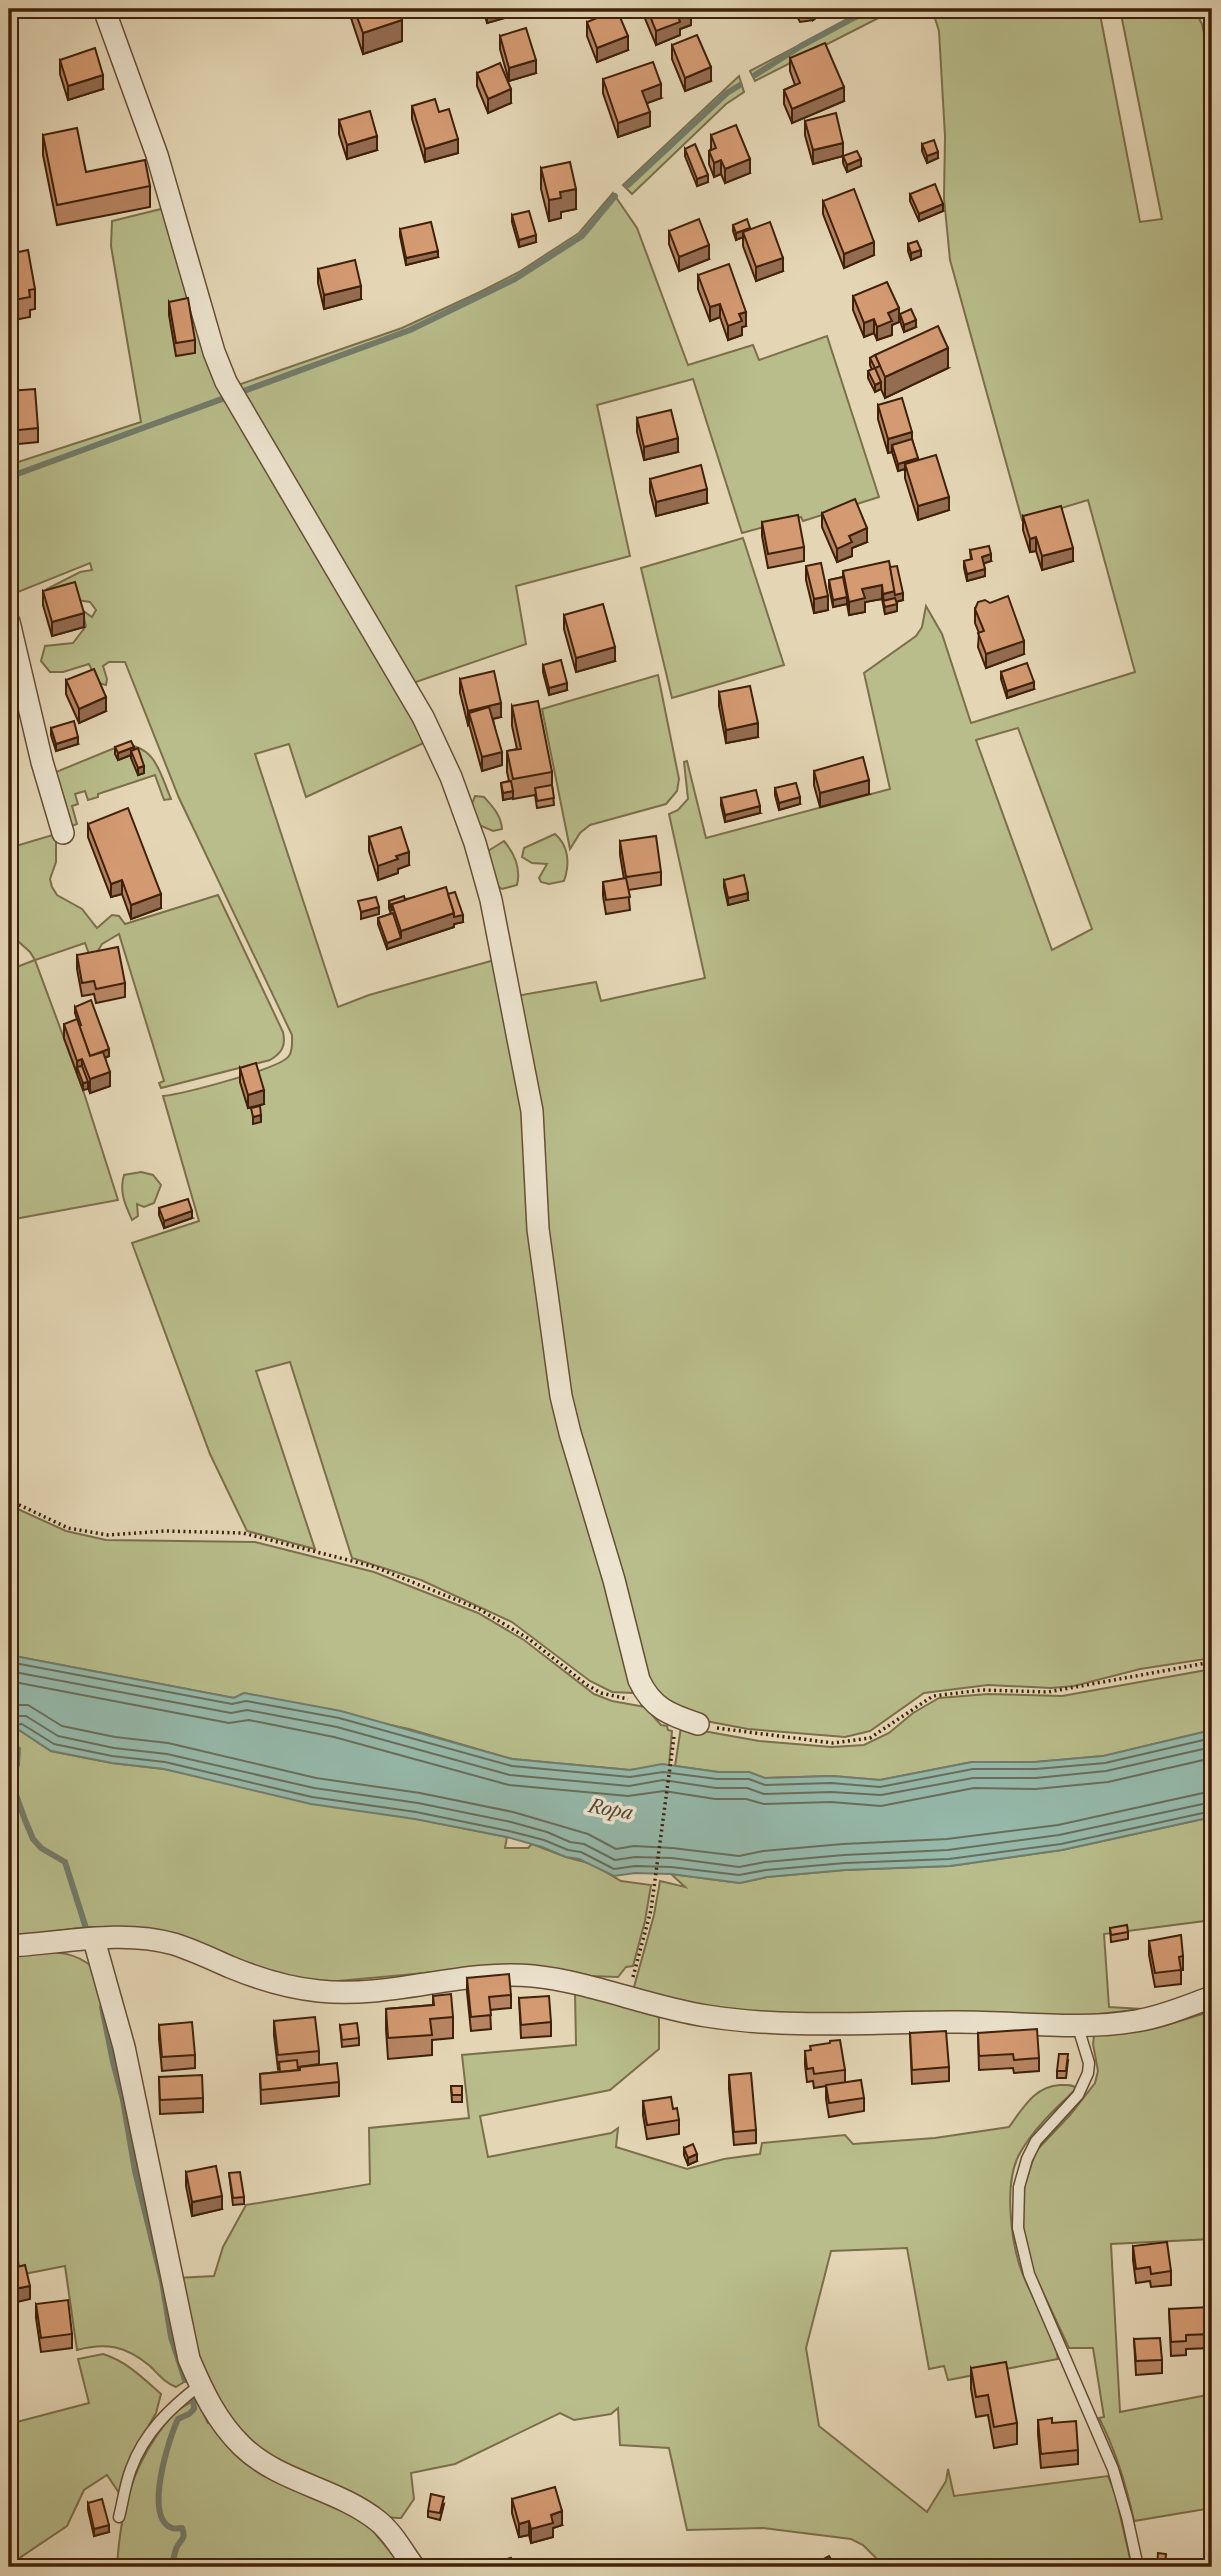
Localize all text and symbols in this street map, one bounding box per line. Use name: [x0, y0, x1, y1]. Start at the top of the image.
water label: Ropa: [585, 1794, 635, 1825]

